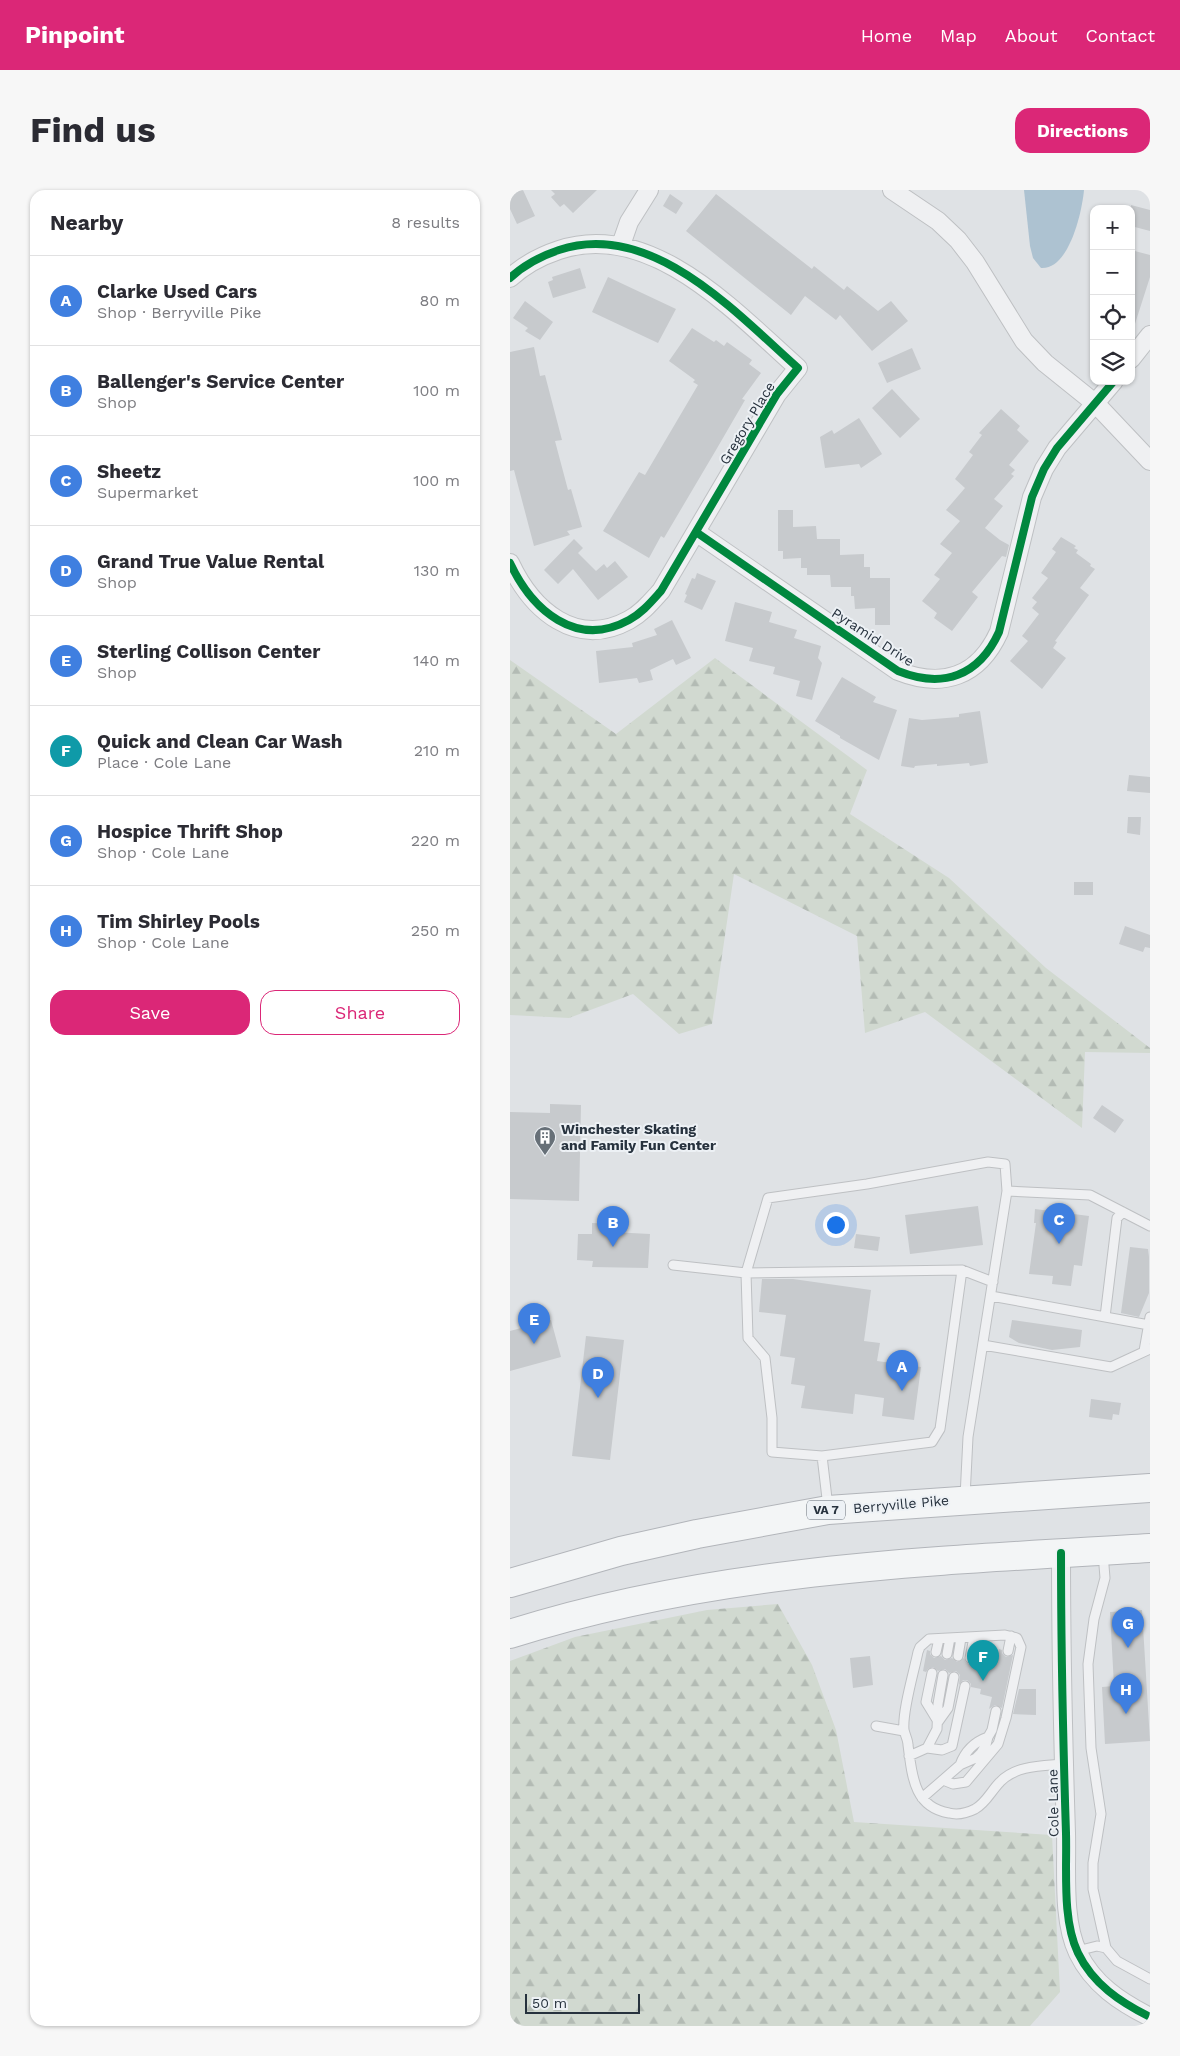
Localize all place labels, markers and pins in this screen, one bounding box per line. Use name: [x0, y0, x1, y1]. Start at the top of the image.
place label: Winchester Skating and Family Fun Center: [561, 1121, 716, 1153]
building icon: Winchester Skating and Family Fun Center: [533, 1125, 557, 1156]
pin: C: [1043, 1203, 1075, 1244]
pin: B: [597, 1206, 629, 1247]
pin: E: [518, 1303, 550, 1344]
pin: A: [886, 1350, 918, 1391]
pin: D: [582, 1357, 614, 1398]
pin: G: [1112, 1607, 1144, 1648]
pin: F: [967, 1640, 999, 1681]
pin: H: [1110, 1673, 1142, 1714]

